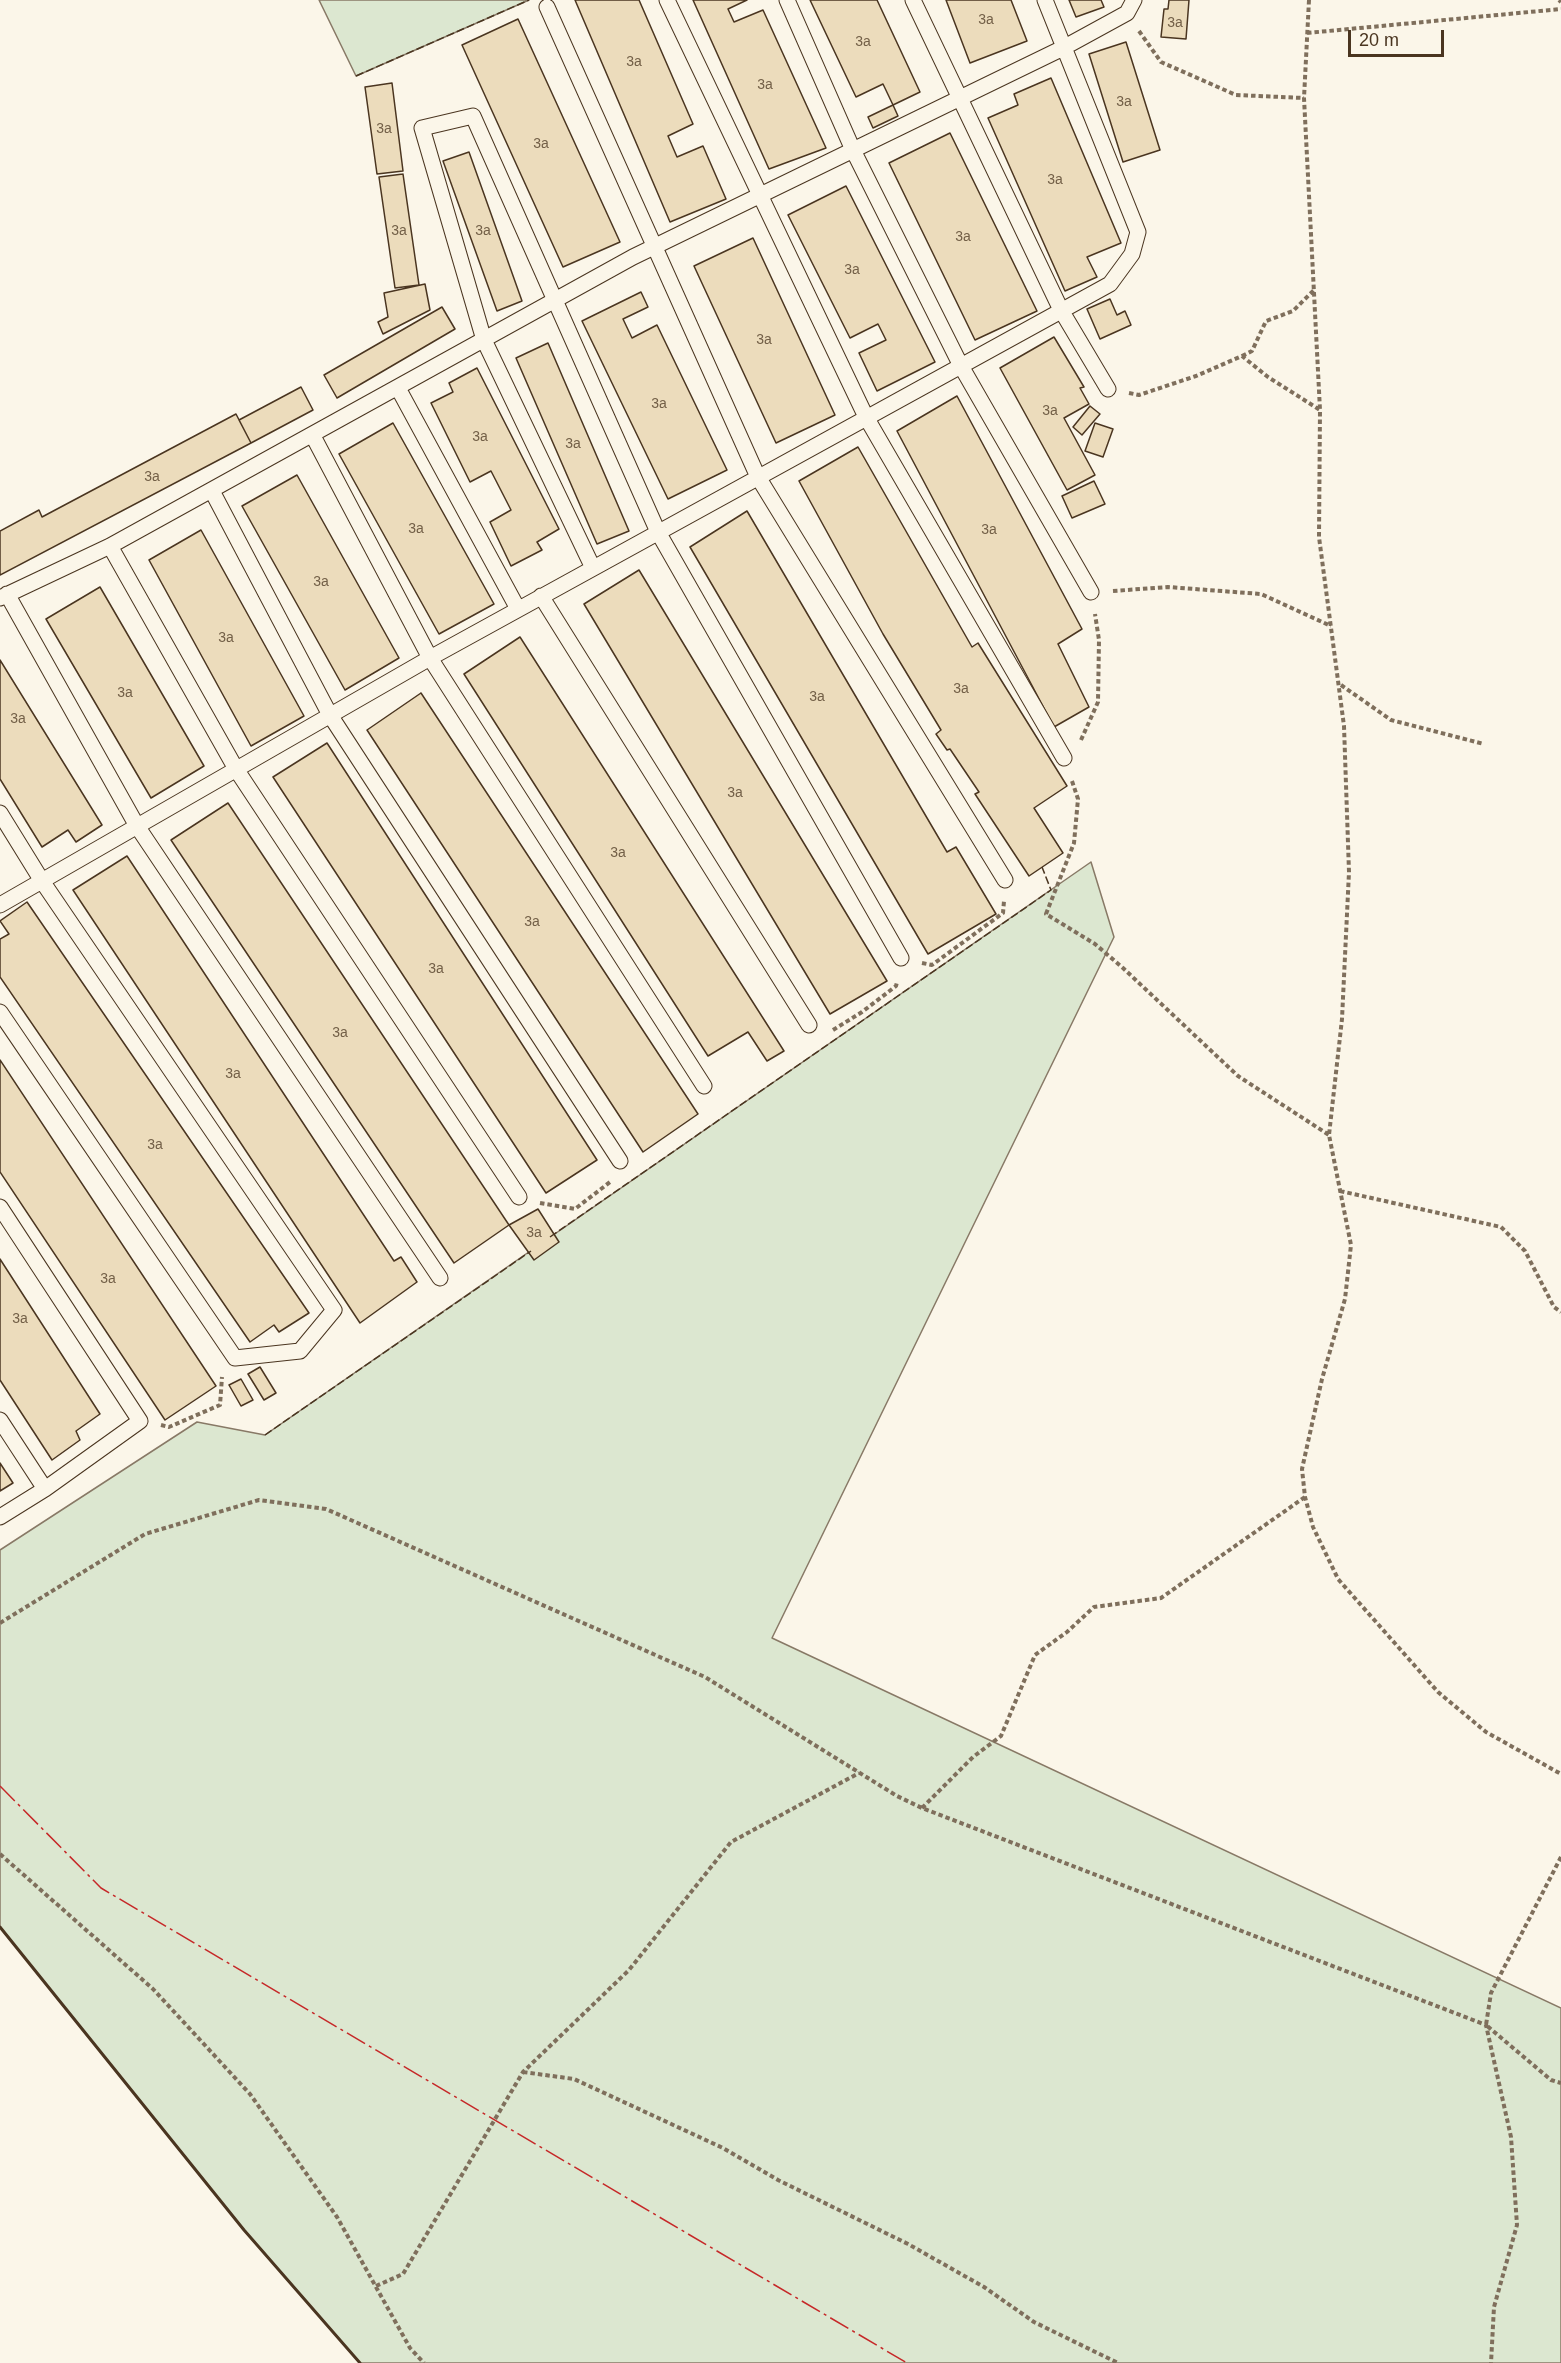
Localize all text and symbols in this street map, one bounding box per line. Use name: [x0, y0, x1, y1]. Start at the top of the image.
house number: 3a: [978, 12, 994, 28]
house number: 3a: [1167, 15, 1183, 31]
scale bar: [1351, 18, 1447, 56]
text: 20 m: [1359, 30, 1399, 50]
house number: 3a: [855, 34, 871, 50]
house number: 3a: [626, 54, 642, 70]
house number: 3a: [757, 77, 773, 93]
house number: 3a: [1116, 94, 1132, 110]
house number: 3a: [376, 121, 392, 137]
house number: 3a: [533, 136, 549, 152]
house number: 3a: [1047, 172, 1063, 188]
house number: 3a: [391, 223, 407, 239]
house number: 3a: [475, 223, 491, 239]
house number: 3a: [955, 229, 971, 245]
house number: 3a: [844, 262, 860, 278]
house number: 3a: [756, 332, 772, 348]
house number: 3a: [651, 396, 667, 412]
house number: 3a: [1042, 403, 1058, 419]
house number: 3a: [472, 429, 488, 445]
house number: 3a: [565, 436, 581, 452]
house number: 3a: [144, 469, 160, 485]
house number: 3a: [408, 521, 424, 537]
house number: 3a: [981, 522, 997, 538]
house number: 3a: [313, 574, 329, 590]
house number: 3a: [218, 630, 234, 646]
house number: 3a: [953, 681, 969, 697]
house number: 3a: [117, 685, 133, 701]
house number: 3a: [809, 689, 825, 705]
house number: 3a: [10, 711, 26, 727]
house number: 3a: [727, 785, 743, 801]
house number: 3a: [610, 845, 626, 861]
house number: 3a: [524, 914, 540, 930]
house number: 3a: [428, 961, 444, 977]
house number: 3a: [332, 1025, 348, 1041]
house number: 3a: [225, 1066, 241, 1082]
house number: 3a: [147, 1137, 163, 1153]
house number: 3a: [526, 1225, 542, 1241]
house number: 3a: [100, 1271, 116, 1287]
house number: 3a: [12, 1311, 28, 1327]

